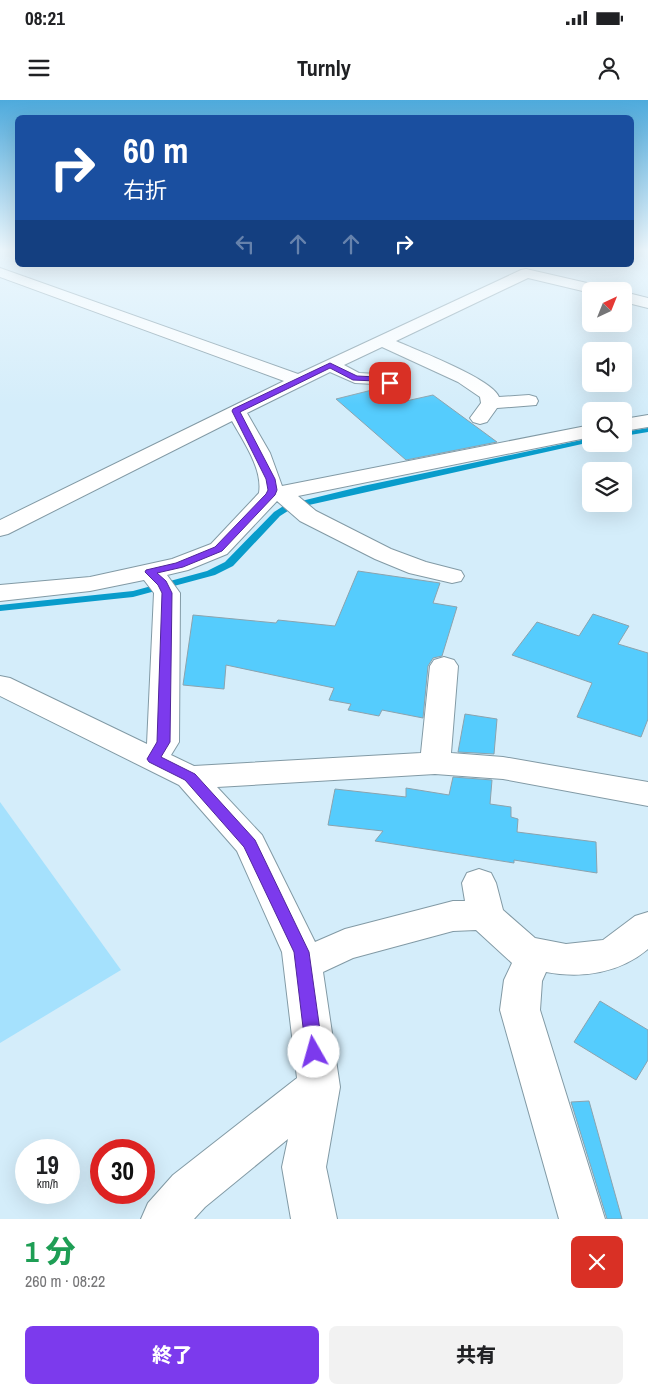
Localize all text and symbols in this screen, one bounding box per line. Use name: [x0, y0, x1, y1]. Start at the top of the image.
text: 08:21: [25, 5, 65, 31]
text: Turnly: [297, 53, 351, 83]
icon: menu: [25, 54, 53, 82]
icon: person: [595, 54, 623, 82]
text: 60 m: [123, 127, 188, 174]
icon: right: [40, 135, 105, 200]
text: 右折: [123, 175, 167, 205]
icon: left: [231, 230, 259, 258]
icon: ahead: [284, 230, 312, 258]
icon: ahead: [337, 230, 365, 258]
icon: right: [390, 230, 418, 258]
north arrow: [582, 282, 632, 332]
map controls: [582, 282, 632, 512]
button: sound: [582, 342, 632, 392]
pin: [369, 362, 411, 404]
icon: arrive: [376, 369, 404, 397]
button: search: [582, 402, 632, 452]
button: layers: [582, 462, 632, 512]
position arrow: [287, 1025, 339, 1077]
speed limit sign: 30: [90, 1139, 155, 1204]
text: 19: [36, 1148, 59, 1182]
text: km/h: [37, 1176, 58, 1192]
text: 1 分: [25, 1231, 76, 1271]
button: close: [571, 1236, 623, 1288]
text: 260 m · 08:22: [25, 1270, 105, 1292]
button: 終了: [25, 1326, 319, 1384]
button: 共有: [329, 1326, 623, 1384]

